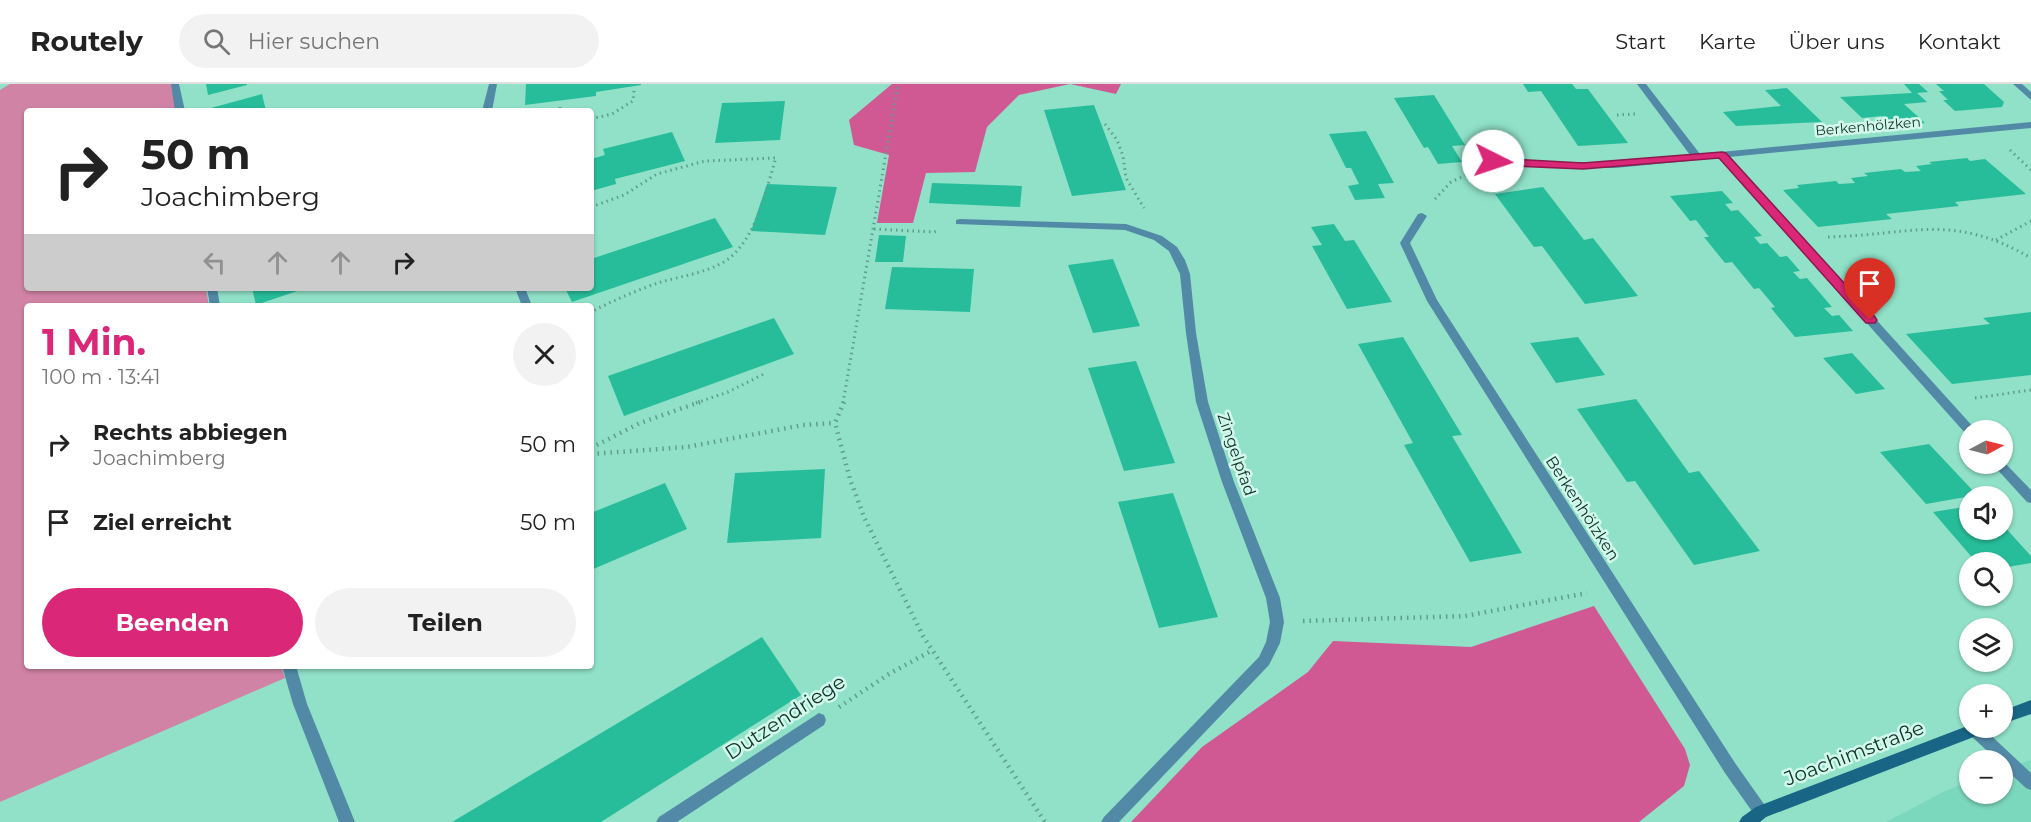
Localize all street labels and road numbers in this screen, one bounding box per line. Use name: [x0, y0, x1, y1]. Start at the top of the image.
street label: Berkenhölzken: [1815, 112, 1921, 140]
street label: Zingelpfad: [1213, 410, 1260, 498]
street label: Berkenhölzken: [1542, 452, 1623, 564]
street label: Dutzendriege: [720, 669, 850, 765]
street label: Joachimstraße: [1780, 715, 1927, 791]

